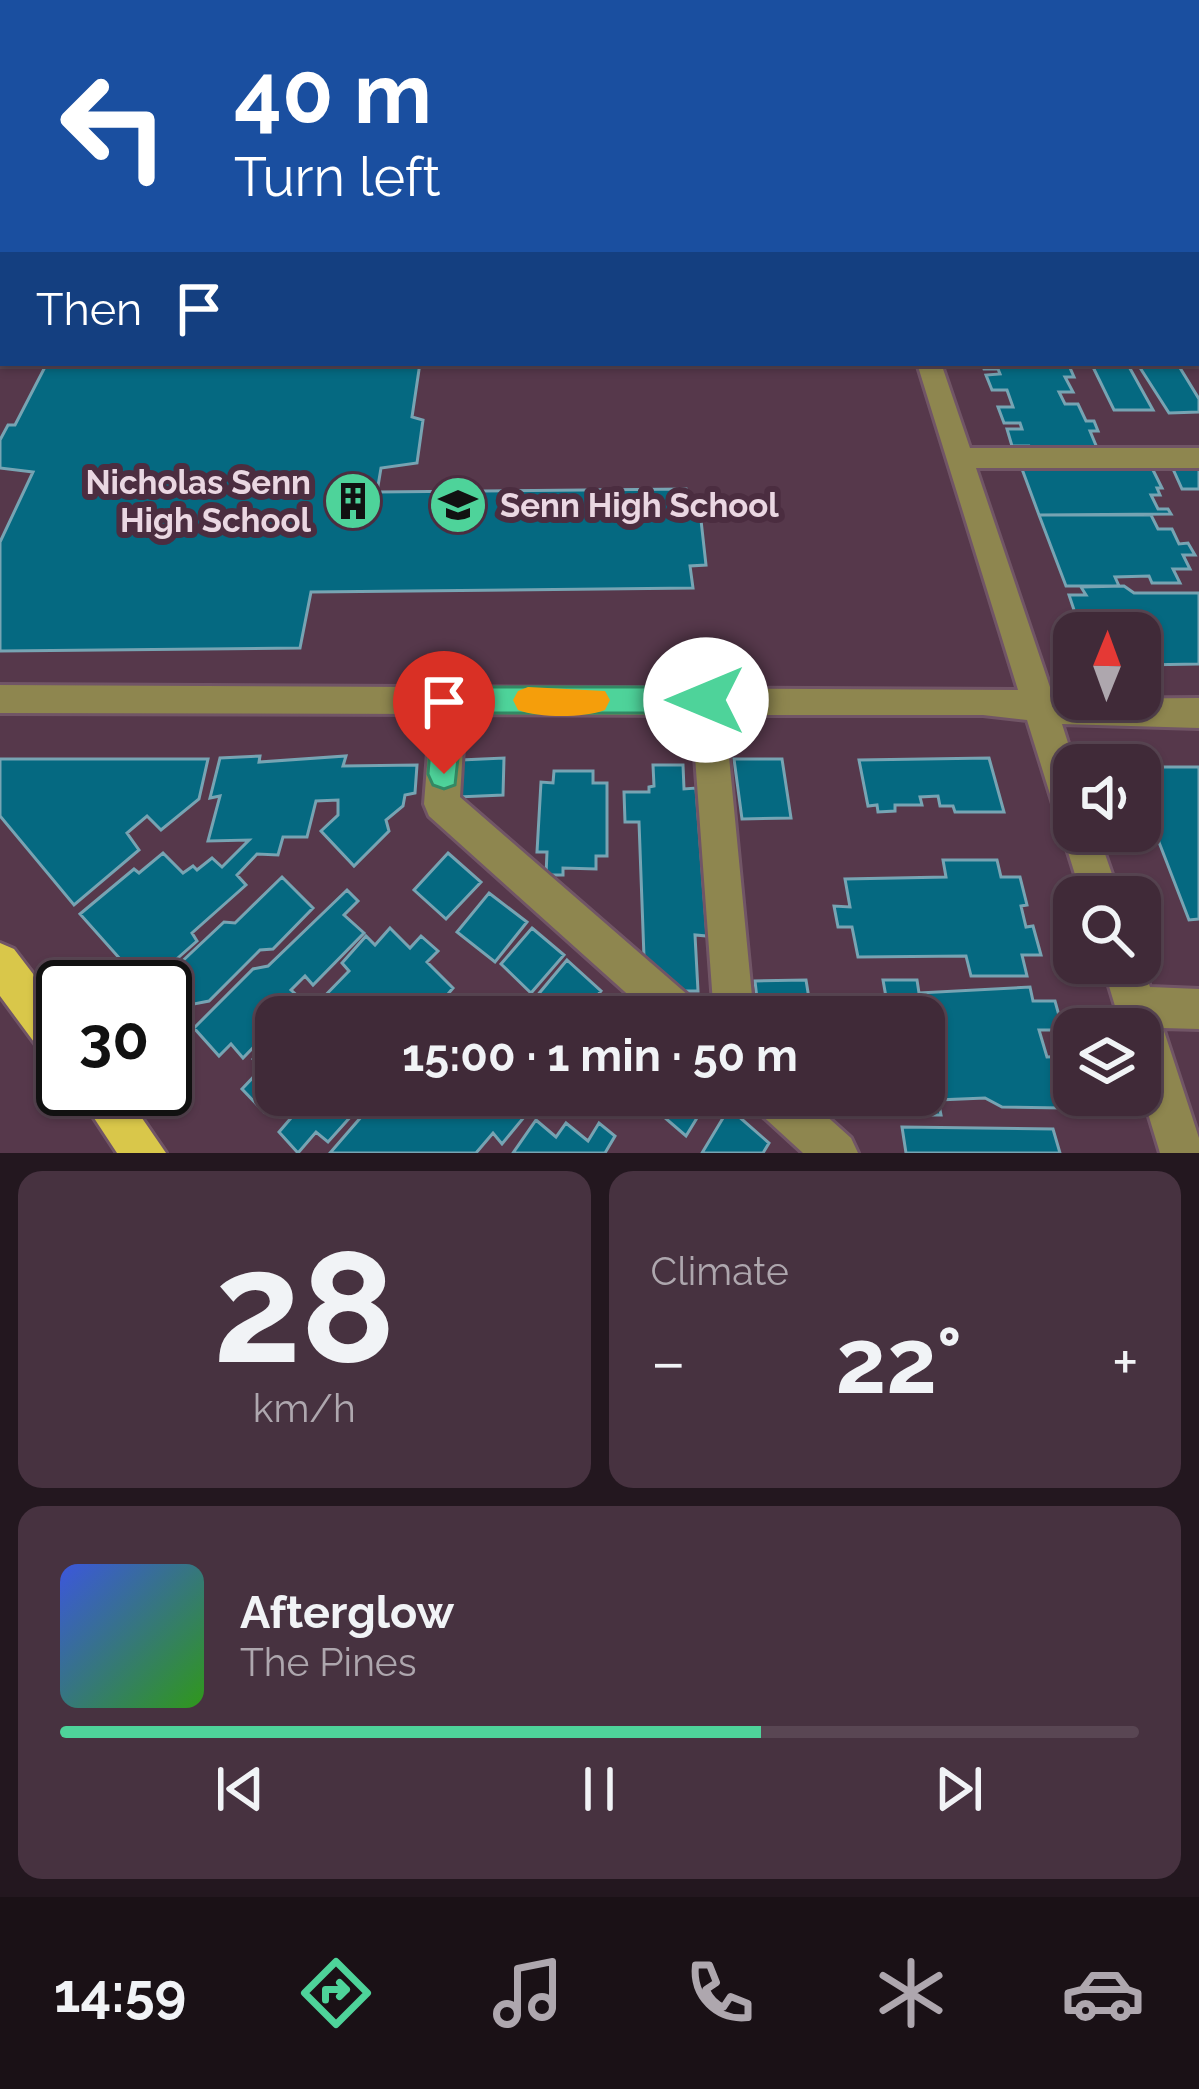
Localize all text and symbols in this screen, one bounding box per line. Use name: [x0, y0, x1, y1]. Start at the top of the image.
text: 40 m: [234, 44, 432, 143]
icon: left: [36, 48, 192, 204]
text: Turn left: [234, 145, 441, 209]
icon: arrive: [166, 276, 232, 342]
text: Then: [36, 283, 142, 336]
place label: Nicholas Senn High School: [85, 463, 312, 540]
building icon: Nicholas Senn High School: [322, 470, 384, 532]
school or university icon: Senn High School: [427, 474, 489, 536]
place label: Senn High School: [500, 486, 779, 525]
north arrow: [1053, 612, 1161, 720]
map controls: [1053, 612, 1161, 1116]
position arrow: [643, 637, 769, 763]
pin: [393, 651, 495, 774]
icon: arrive: [411, 669, 477, 735]
button: sound: [1053, 744, 1161, 852]
button: search: [1053, 876, 1161, 984]
speed limit sign: 30: [36, 960, 192, 1116]
button: layers: [1053, 1008, 1161, 1116]
text: 15:00 · 1 min · 50 m: [402, 1029, 798, 1082]
text: 28: [213, 1215, 395, 1399]
text: Climate: [651, 1248, 789, 1294]
text: 22°: [836, 1308, 962, 1414]
text: −: [651, 1323, 686, 1400]
text: +: [1112, 1323, 1139, 1400]
text: km/h: [253, 1385, 356, 1431]
text: Afterglow: [240, 1586, 454, 1639]
text: The Pines: [240, 1639, 417, 1685]
icon: previous: [207, 1756, 273, 1822]
icon: pause: [566, 1756, 632, 1822]
icon: next: [926, 1756, 992, 1822]
icon: directions: [294, 1951, 378, 2035]
icon: music: [486, 1951, 570, 2035]
icon: phone: [678, 1951, 762, 2035]
icon: climate: [869, 1951, 953, 2035]
icon: car: [1061, 1951, 1145, 2035]
text: 14:59: [54, 1961, 186, 2025]

